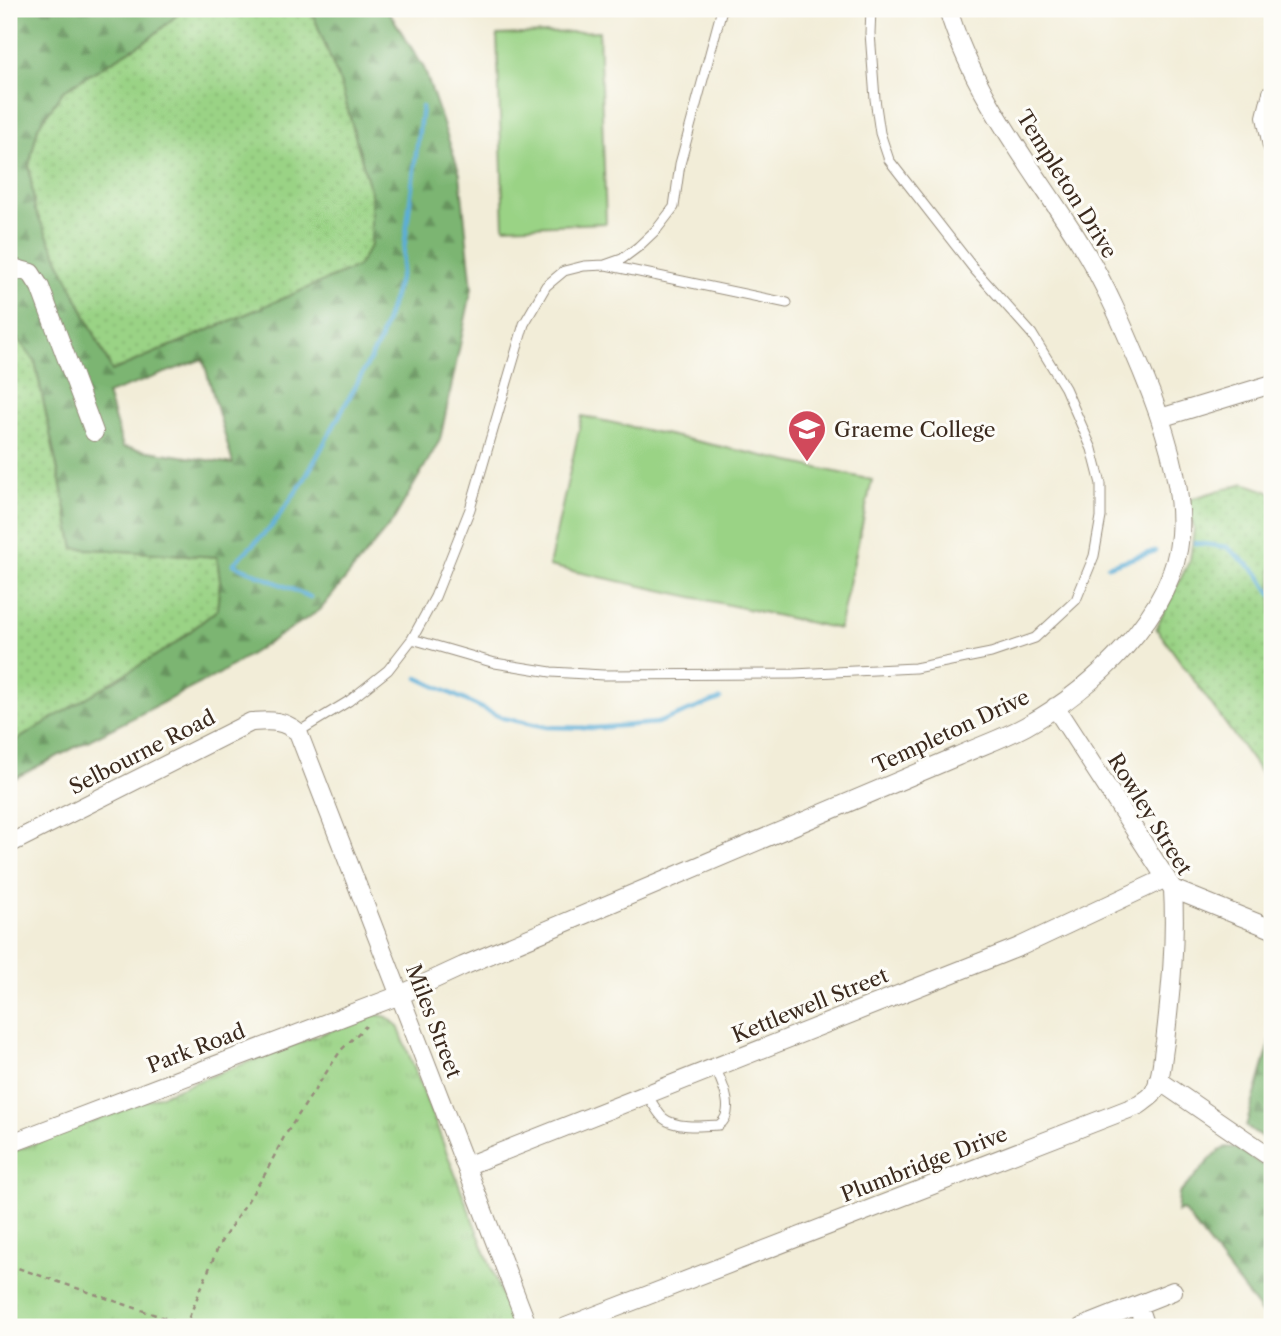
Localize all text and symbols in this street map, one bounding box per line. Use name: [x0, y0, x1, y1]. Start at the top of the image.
street label: Templeton Drive: [1011, 105, 1123, 263]
school or university icon: Graeme College: [786, 408, 828, 463]
place label: Graeme College: [834, 417, 995, 442]
street label: Templeton Drive: [869, 684, 1033, 778]
street label: Selbourne Road: [65, 704, 219, 800]
street label: Rowley Street: [1103, 749, 1198, 880]
street label: Miles Street: [401, 961, 467, 1082]
street label: Kettlewell Street: [728, 962, 892, 1048]
street label: Park Road: [144, 1018, 249, 1078]
street label: Plumbridge Drive: [837, 1121, 1011, 1207]

